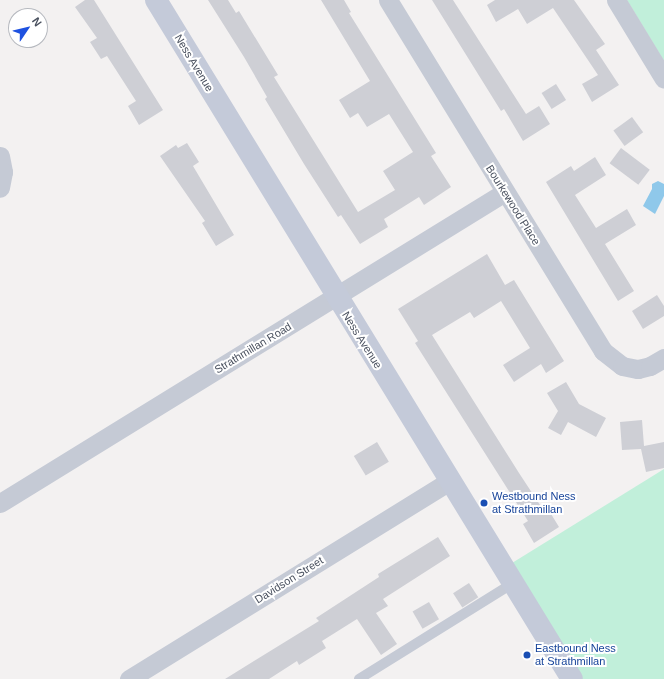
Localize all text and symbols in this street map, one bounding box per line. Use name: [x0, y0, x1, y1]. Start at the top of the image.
north arrow: [8, 8, 48, 48]
text: N: [30, 15, 44, 28]
street label: Ness Avenue: [172, 32, 216, 94]
street label: Bourkewood Place: [483, 163, 543, 247]
street label: Ness Avenue: [339, 309, 385, 371]
street label: Strathmillan Road: [212, 320, 294, 376]
place label: Westbound Ness at Strathmillan: [492, 490, 576, 516]
marker: Westbound Ness at Strathmillan: [479, 498, 489, 508]
street label: Davidson Street: [252, 554, 326, 606]
place label: Eastbound Ness at Strathmillan: [535, 642, 616, 668]
marker: Eastbound Ness at Strathmillan: [522, 650, 532, 660]

